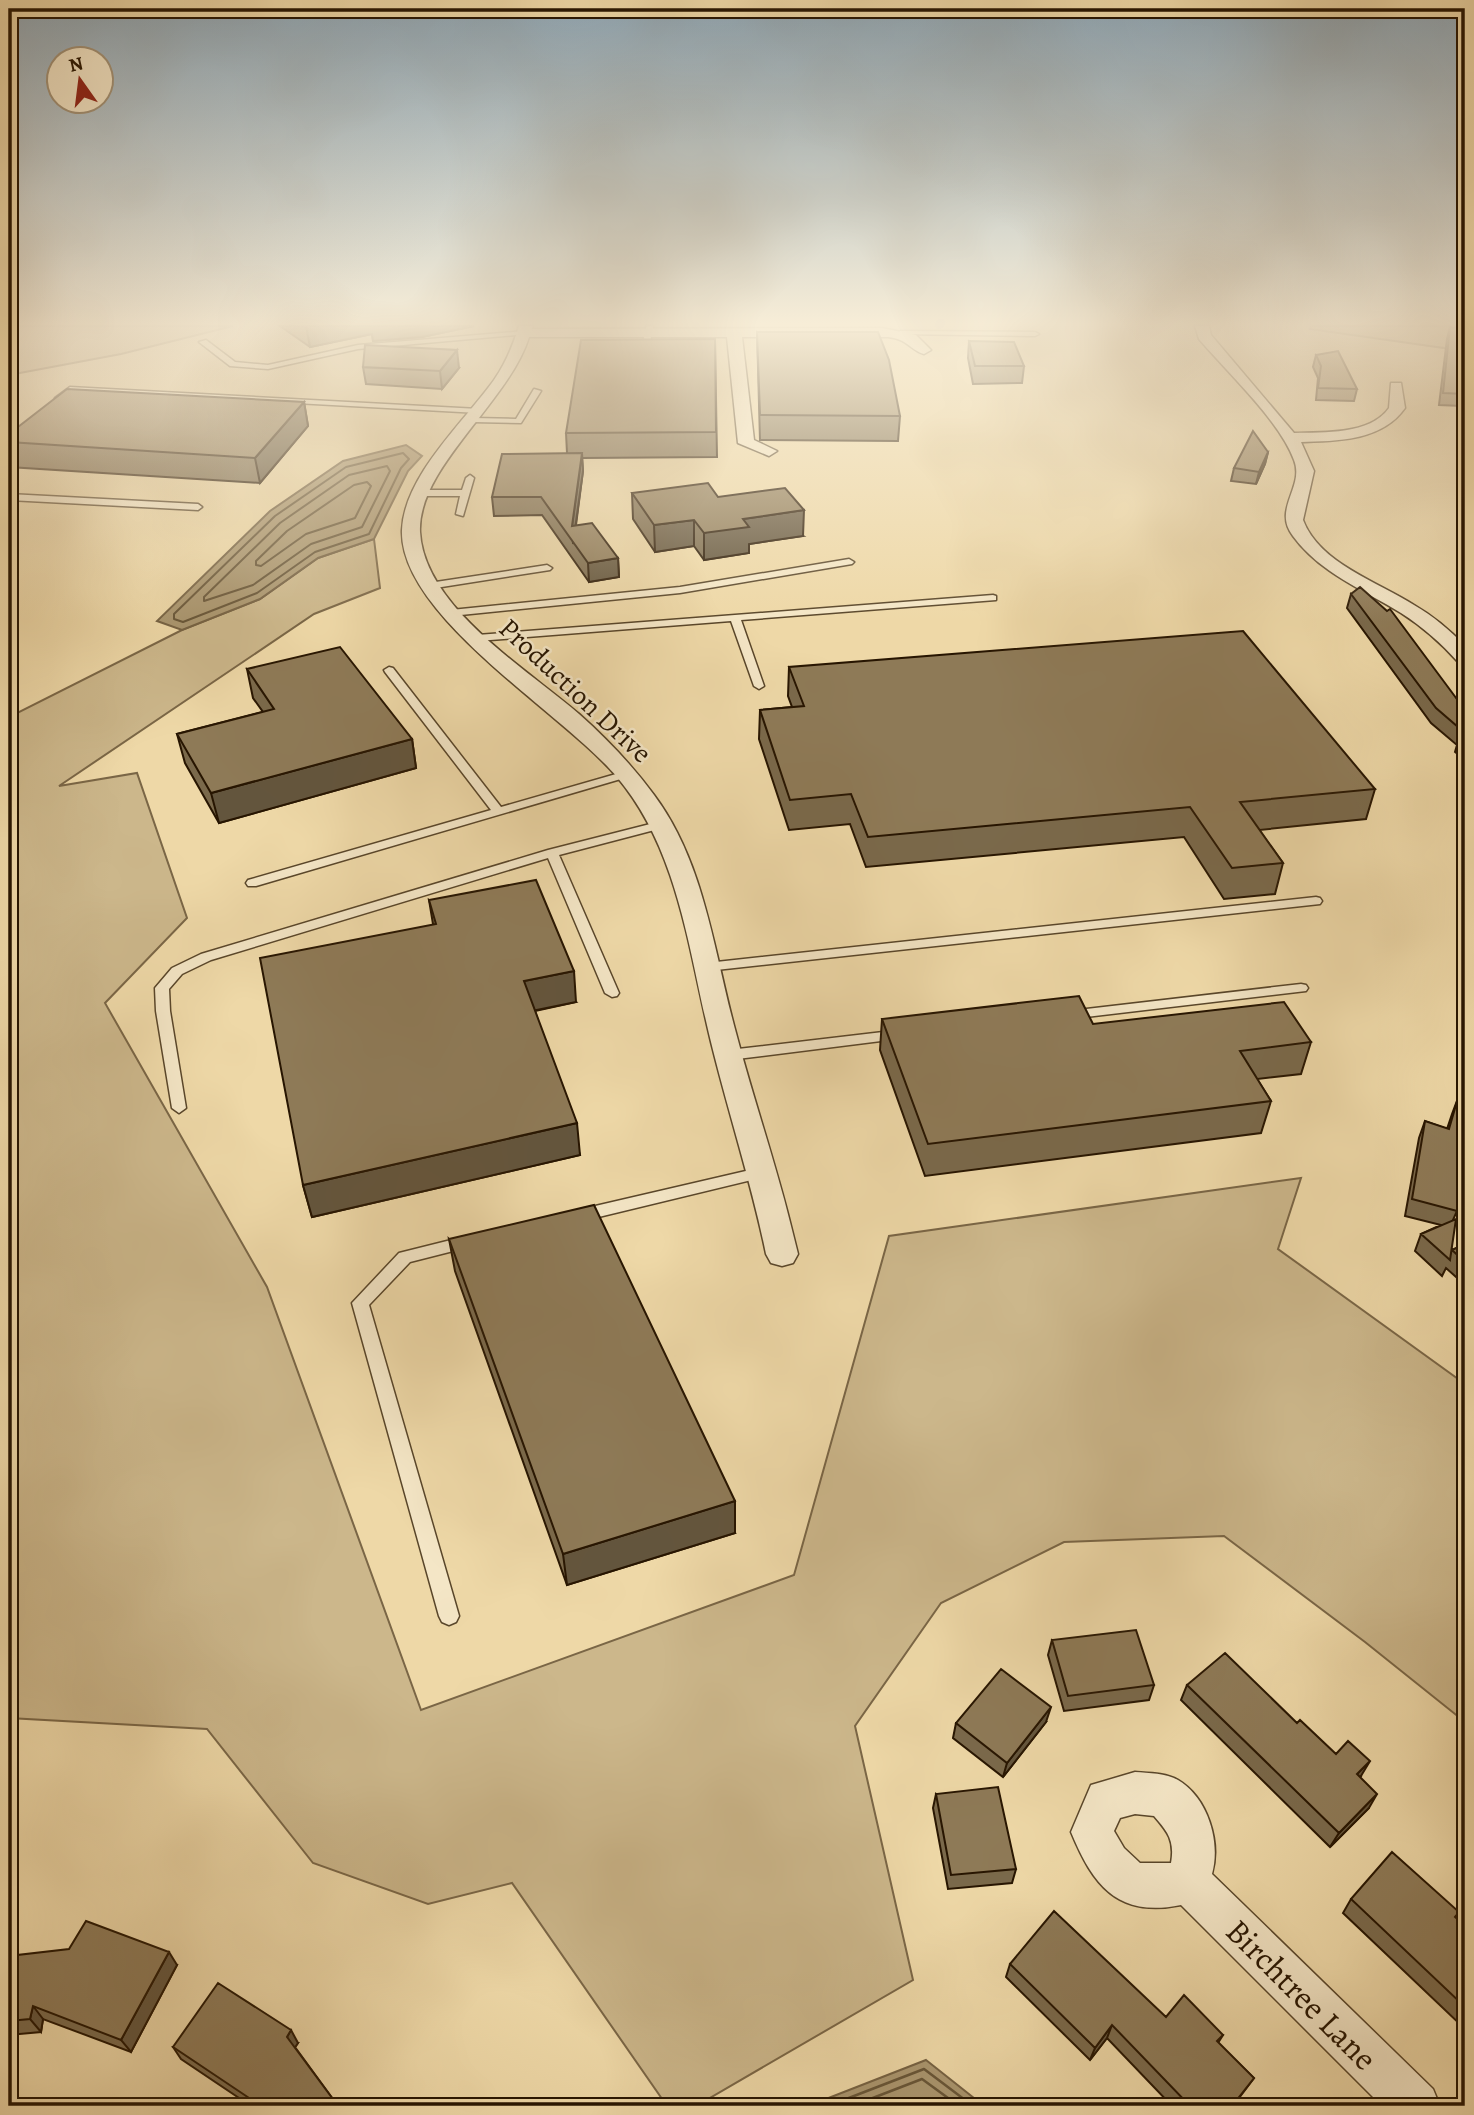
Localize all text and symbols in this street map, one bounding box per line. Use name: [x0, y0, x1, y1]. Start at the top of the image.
north arrow: [46, 46, 116, 116]
text: N: [66, 50, 86, 79]
street label: Production Drive: [491, 610, 660, 772]
street label: Birchtree Lane: [1216, 1909, 1387, 2080]

